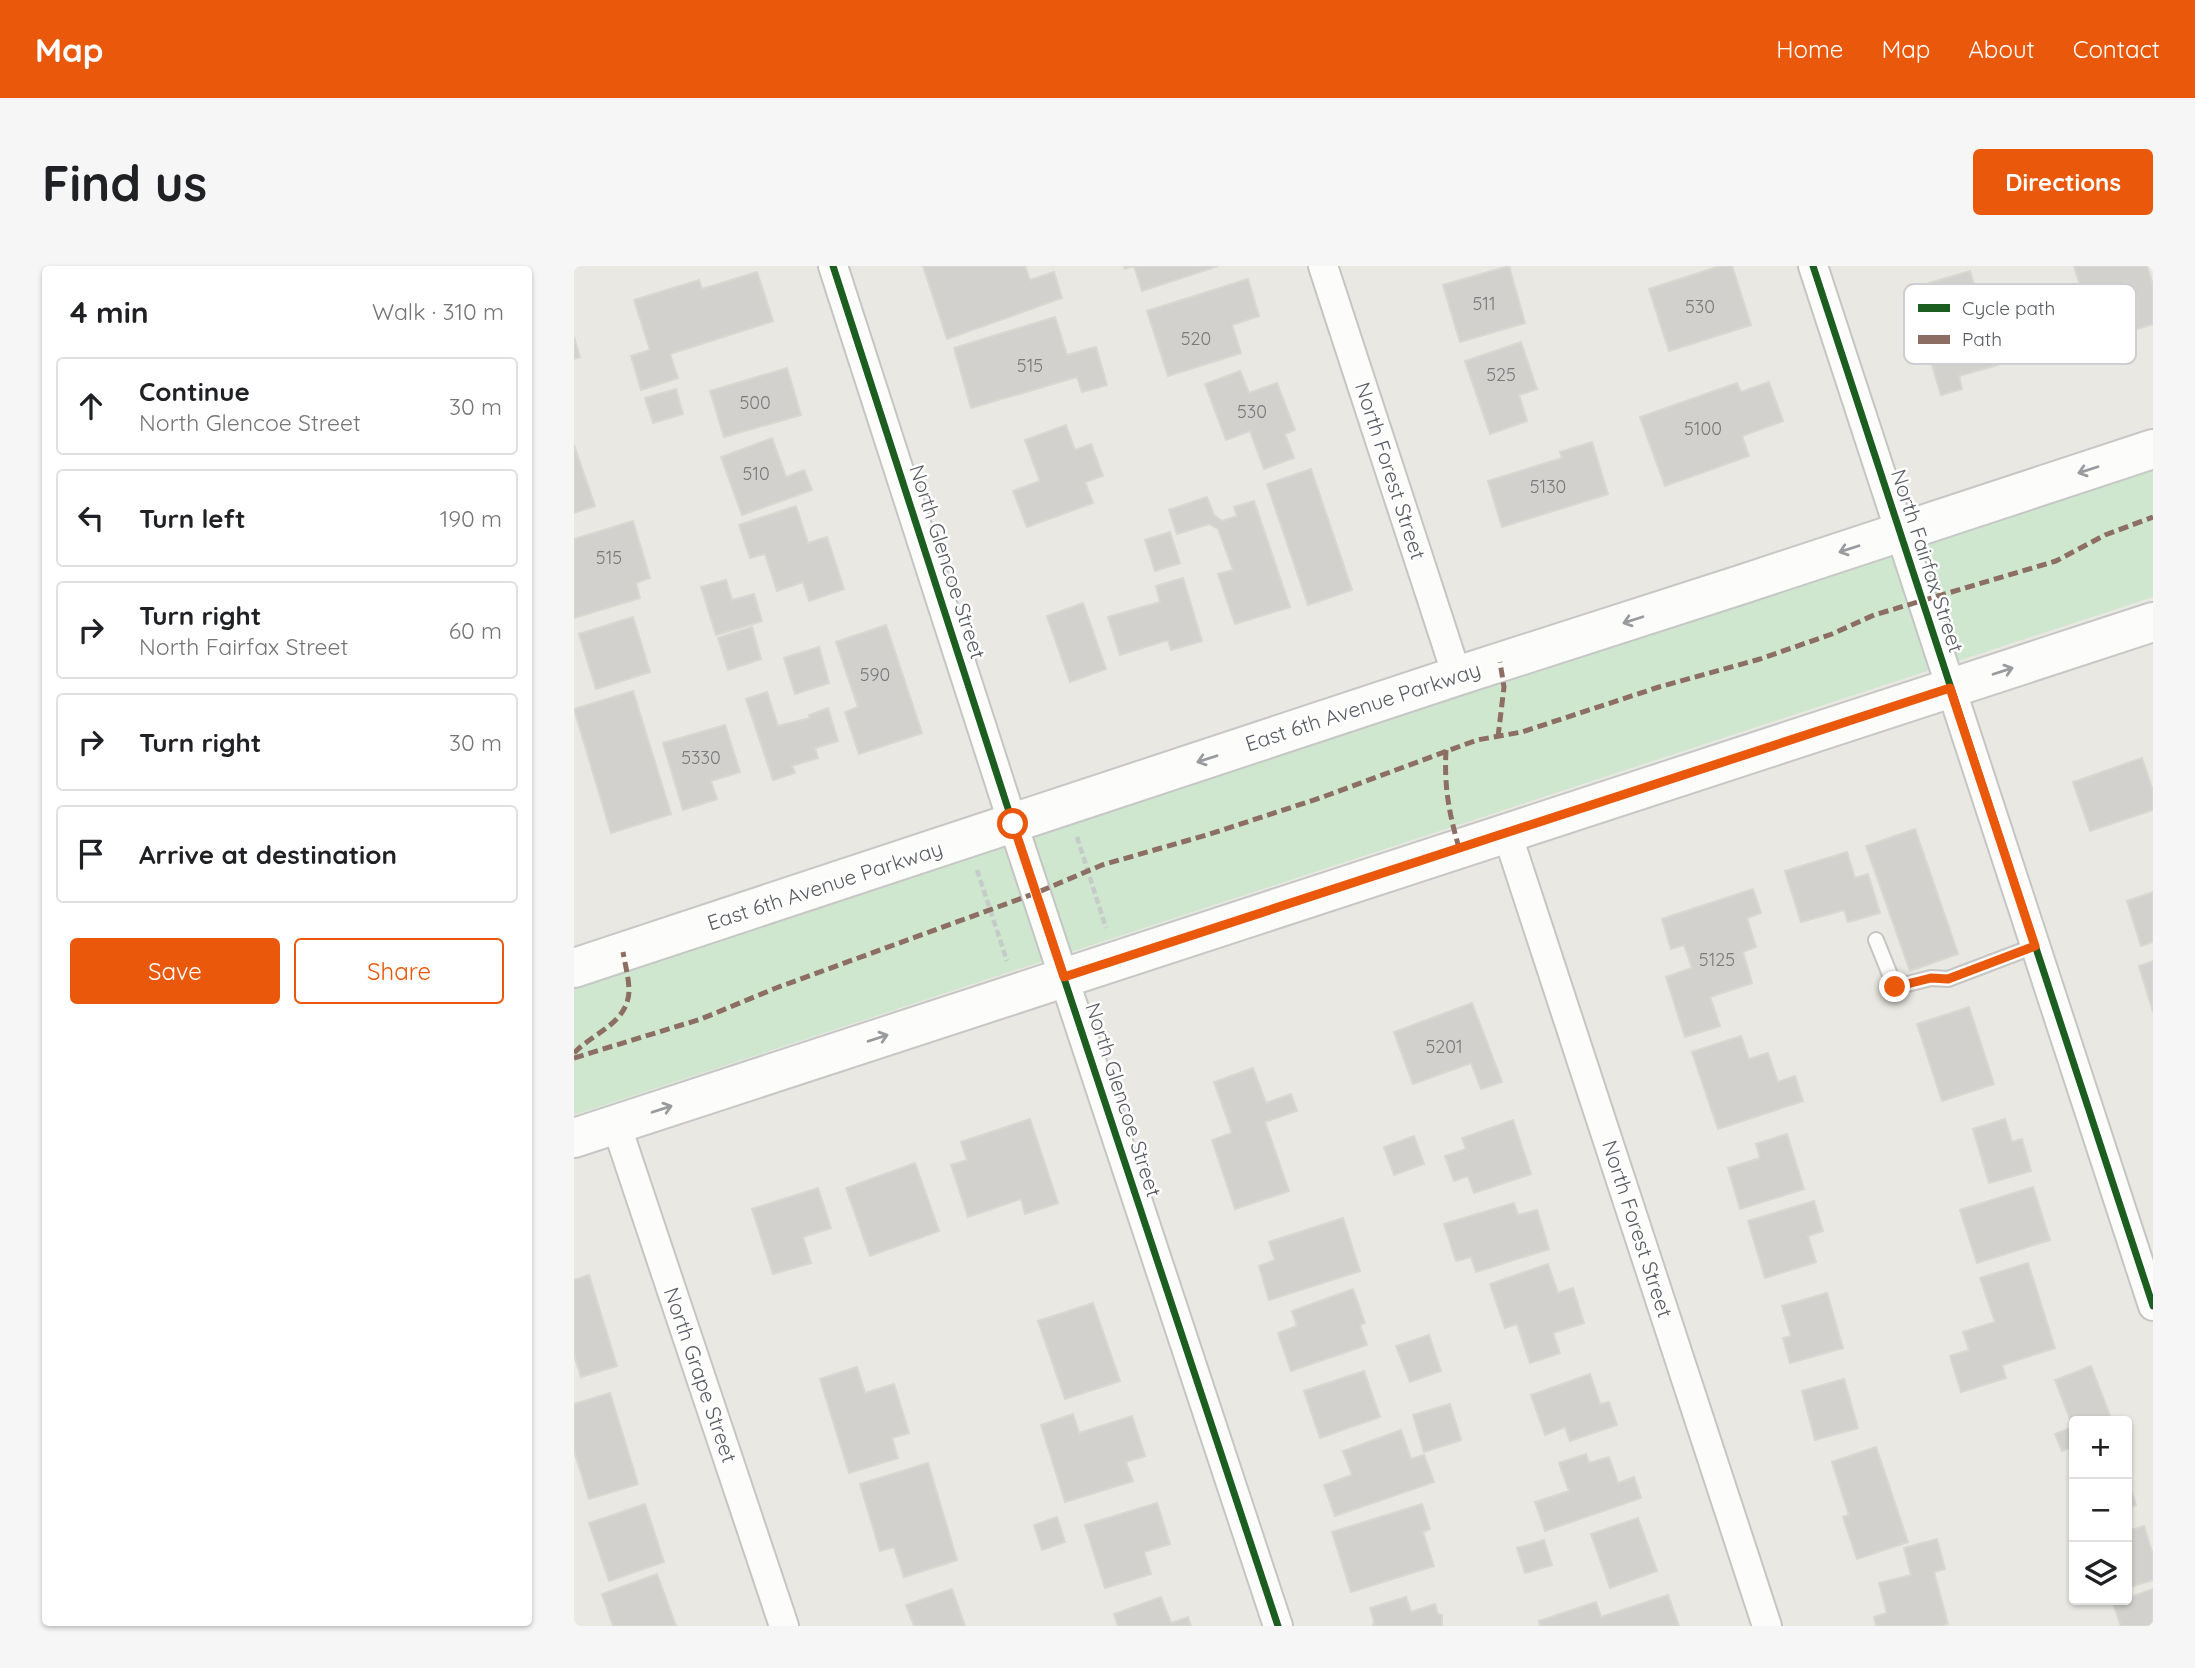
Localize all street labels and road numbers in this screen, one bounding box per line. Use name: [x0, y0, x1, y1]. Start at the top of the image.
street label: North Forest Street: [1350, 379, 1432, 563]
street label: North Glencoe Street: [904, 461, 992, 662]
street label: North Fairfax Street: [1886, 466, 1970, 656]
street label: East 6th Avenue Parkway: [1242, 656, 1484, 756]
street label: East 6th Avenue Parkway: [704, 835, 946, 935]
street label: North Glencoe Street: [1080, 999, 1168, 1200]
street label: North Forest Street: [1597, 1137, 1679, 1321]
street label: North Grape Street: [659, 1284, 743, 1466]

